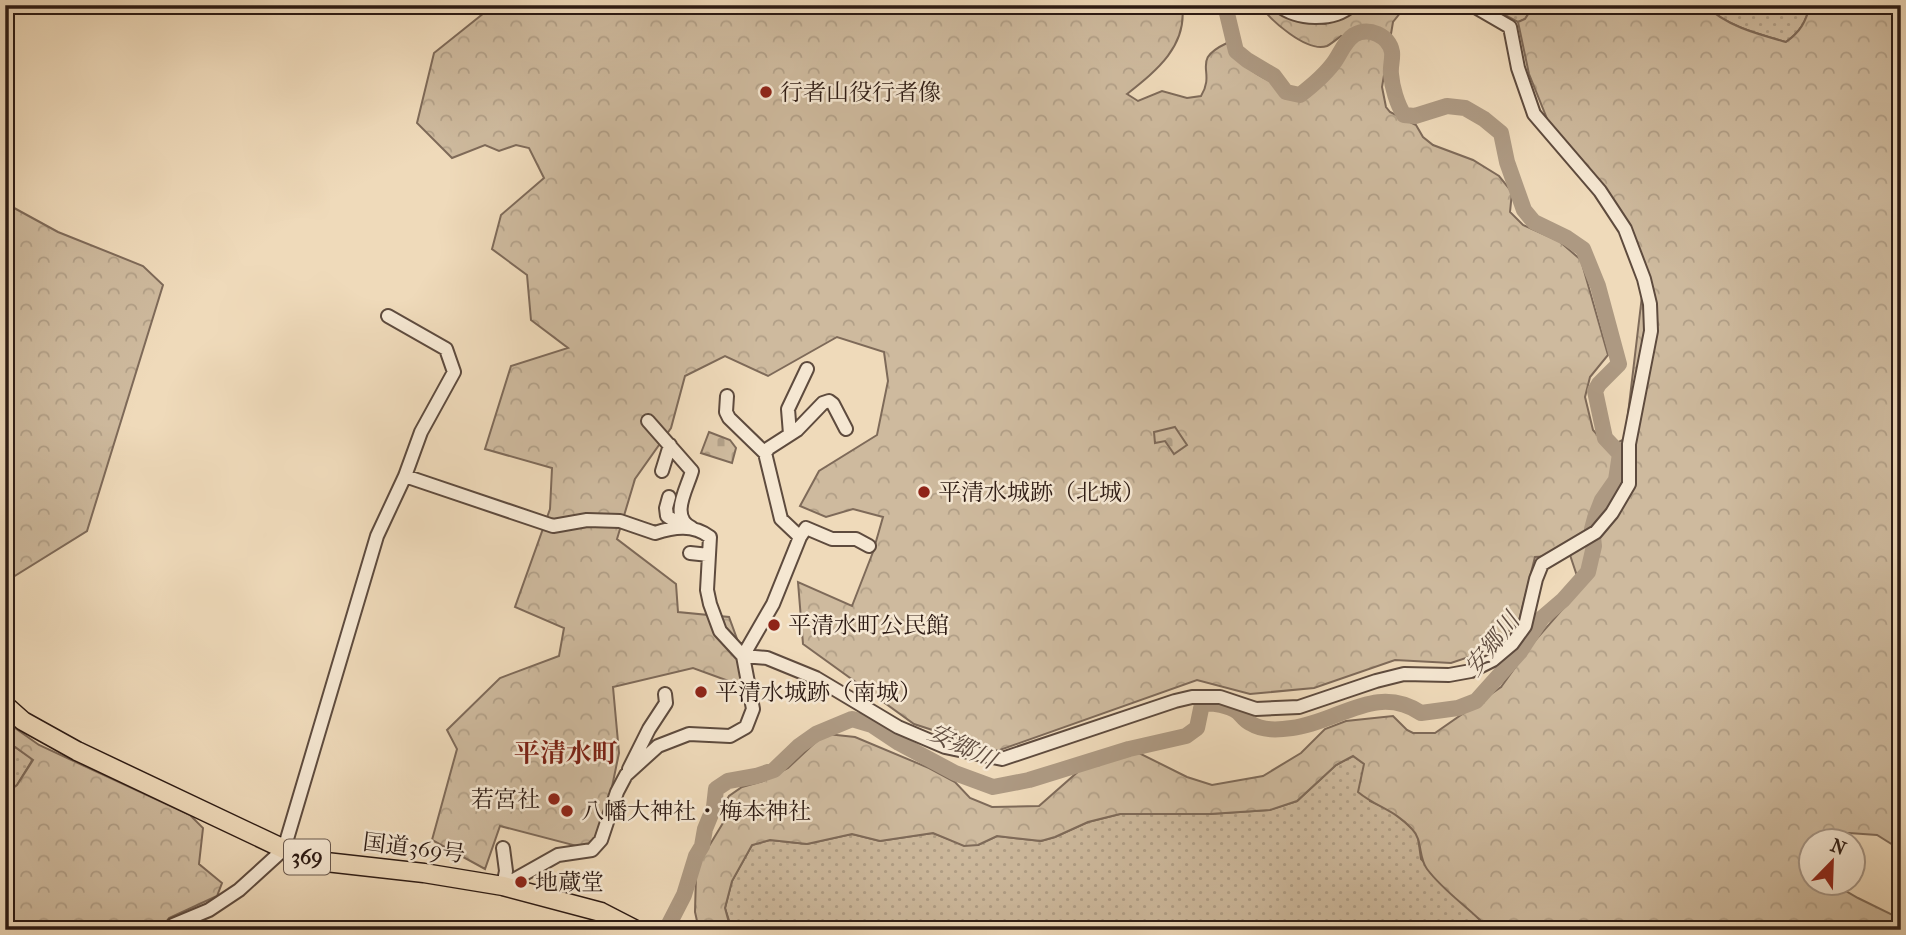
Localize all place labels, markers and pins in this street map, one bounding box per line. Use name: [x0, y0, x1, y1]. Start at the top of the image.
place label: 行者山役行者像: [780, 79, 941, 106]
marker: 行者山役行者像: [758, 84, 774, 100]
place label: 平清水城跡（北城）: [938, 479, 1145, 506]
marker: 平清水城跡（北城）: [916, 484, 932, 500]
place label: 平清水町公民館: [788, 612, 949, 639]
marker: 平清水町公民館: [766, 617, 782, 633]
place label: 平清水城跡（南城）: [715, 679, 922, 706]
marker: 平清水城跡（南城）: [693, 684, 709, 700]
place label: 若宮社: [471, 786, 540, 813]
marker: 若宮社: [546, 791, 562, 807]
place label: 八幡大神社・梅本神社: [581, 798, 811, 825]
marker: 八幡大神社・梅本神社: [559, 803, 575, 819]
place label: 地蔵堂: [535, 869, 604, 896]
marker: 地蔵堂: [513, 874, 529, 890]

